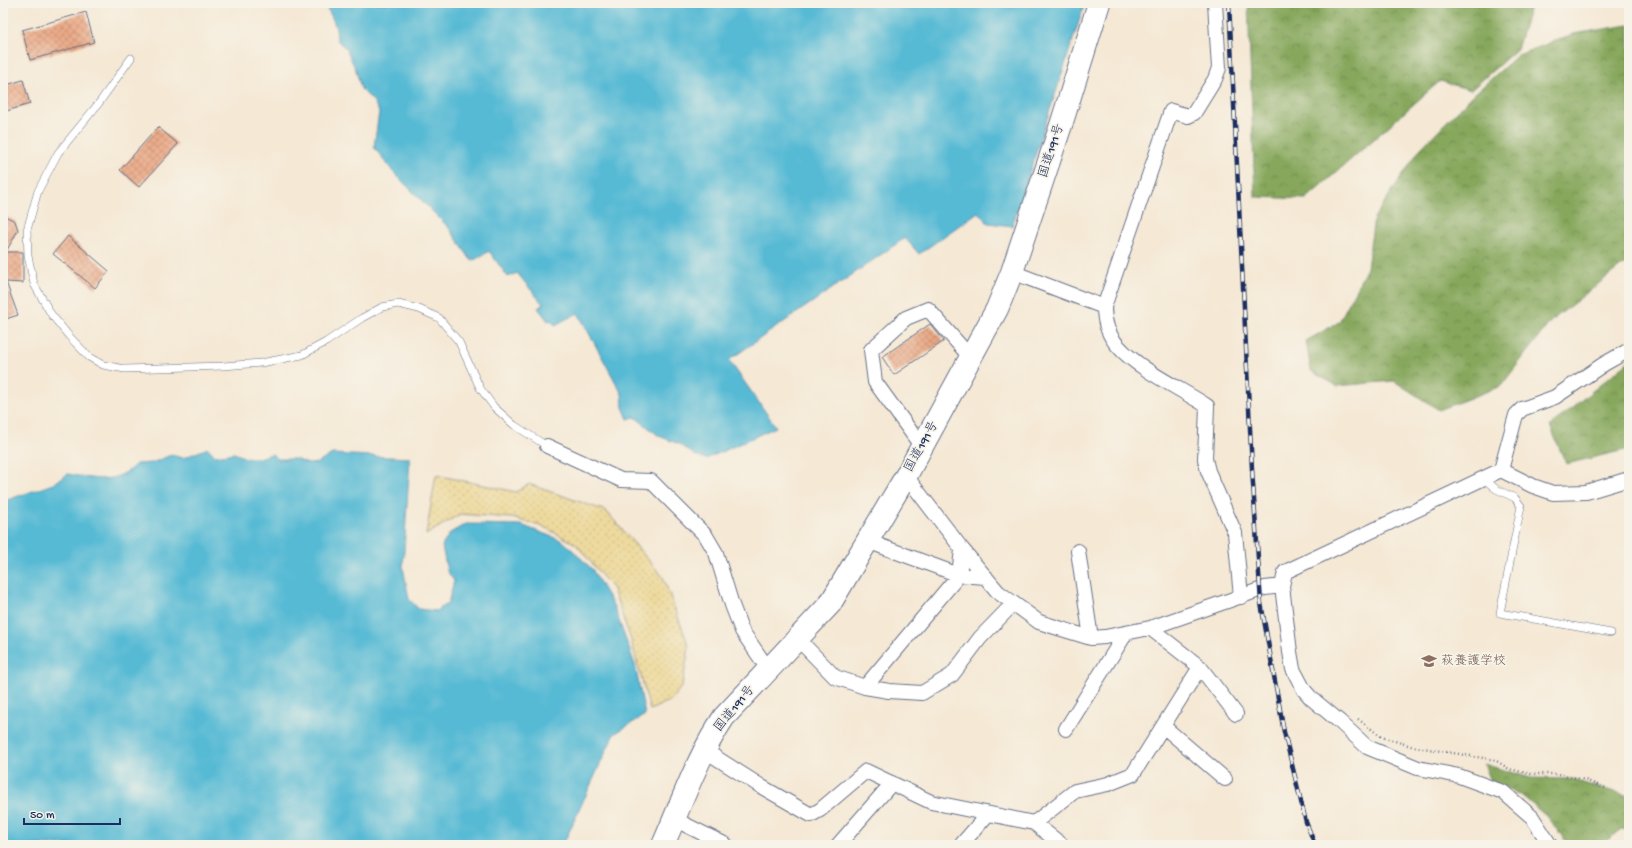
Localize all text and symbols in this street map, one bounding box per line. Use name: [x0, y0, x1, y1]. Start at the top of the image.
street label: 国道191号: [1035, 122, 1068, 180]
street label: 国道191号: [901, 418, 942, 475]
school or university icon: 萩養護学校: [1420, 652, 1438, 670]
place label: 萩養護学校: [1441, 653, 1506, 669]
street label: 国道191号: [711, 682, 758, 735]
scale bar: [24, 800, 120, 826]
text: 50 m: [30, 809, 55, 823]

